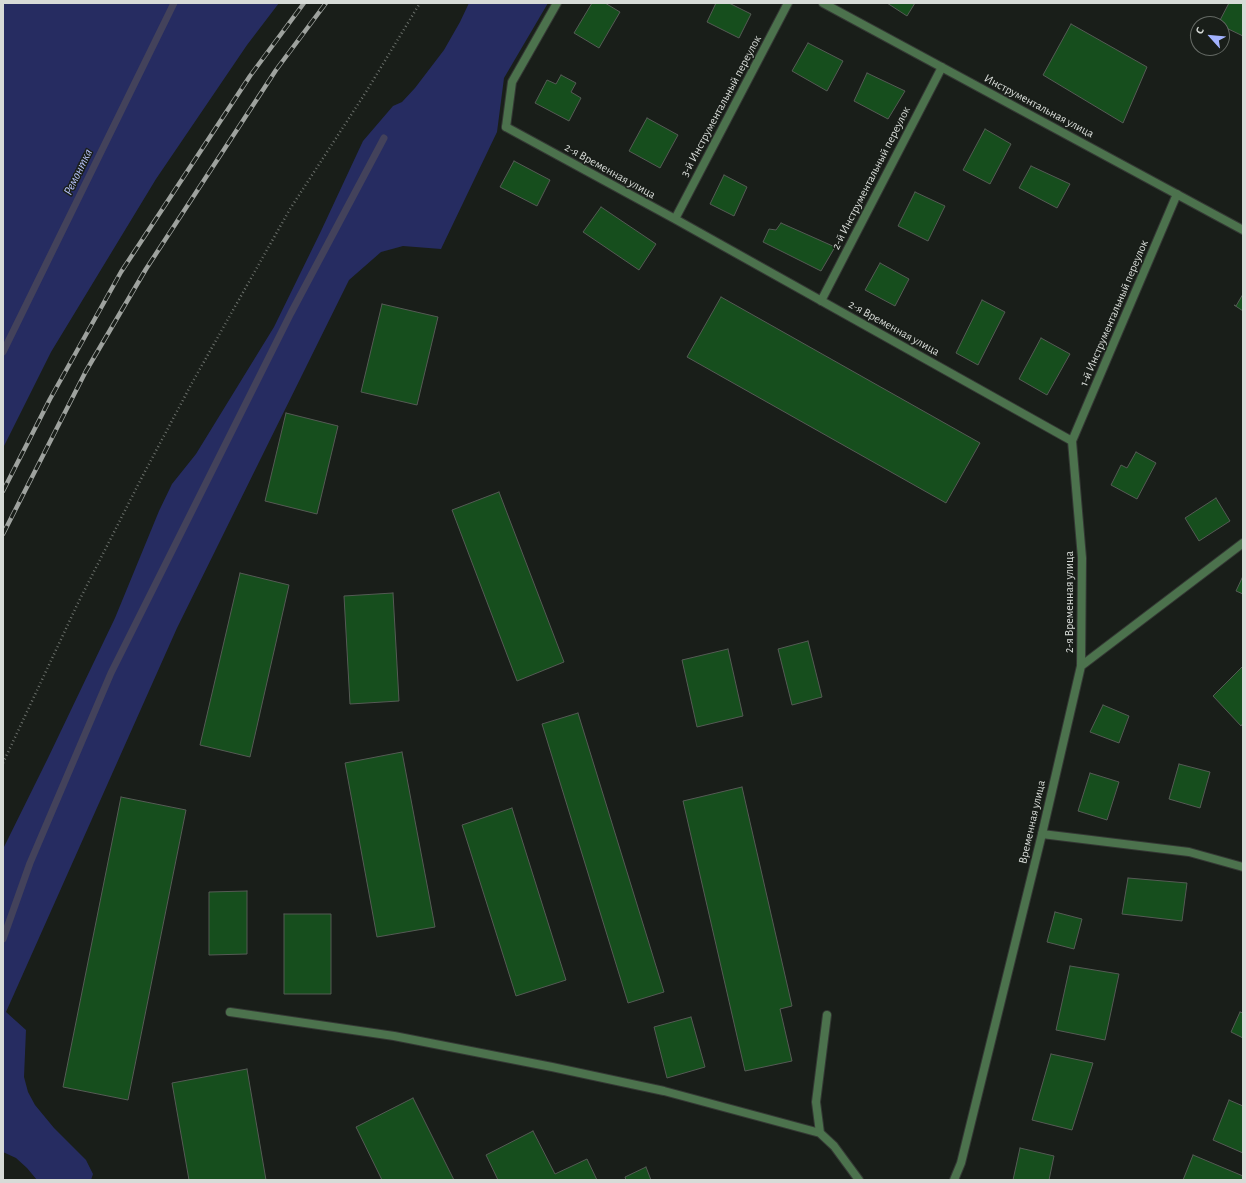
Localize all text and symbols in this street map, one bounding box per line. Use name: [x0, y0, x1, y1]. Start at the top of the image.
north arrow: [1190, 16, 1230, 56]
text: С: [1193, 26, 1206, 36]
street label: 3-й Инструментальный переулок: [677, 33, 765, 179]
street label: Инструментальная улица: [982, 71, 1096, 141]
street label: 2-й Инструментальный переулок: [829, 104, 913, 252]
street label: 2-я Временная улица: [562, 140, 658, 202]
water label: Ремонтка: [60, 146, 96, 198]
street label: 1-й Инструментальный переулок: [1077, 238, 1151, 388]
street label: 2-я Временная улица: [846, 297, 942, 359]
street label: 2-я Временная улица: [1062, 551, 1076, 653]
street label: Временная улица: [1015, 779, 1049, 865]

